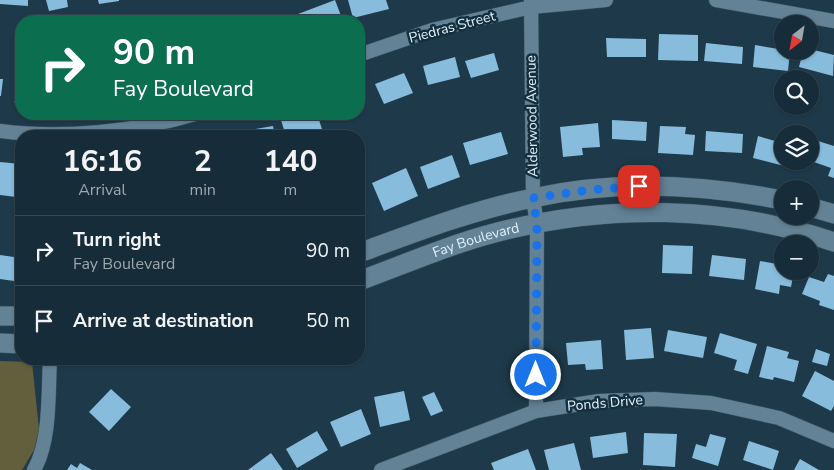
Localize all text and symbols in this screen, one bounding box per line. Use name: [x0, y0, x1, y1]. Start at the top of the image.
street label: Piedras Street: [407, 6, 497, 48]
north arrow: [774, 15, 819, 60]
map controls: [774, 15, 819, 280]
text: 90 m: [113, 29, 195, 76]
icon: right: [30, 35, 95, 100]
street label: Alderwood Avenue: [521, 55, 543, 177]
button: search: [774, 70, 819, 115]
text: Fay Boulevard: [113, 74, 254, 104]
button: layers: [774, 125, 819, 170]
text: 16:16: [63, 141, 142, 182]
text: 2: [194, 141, 212, 182]
text: 140: [263, 141, 317, 182]
pin: [618, 165, 660, 207]
icon: arrive: [625, 172, 653, 200]
text: Arrival: [78, 179, 126, 201]
text: min: [189, 179, 216, 201]
text: m: [284, 179, 297, 201]
button: +: [774, 180, 819, 225]
street label: Fay Boulevard: [430, 218, 521, 262]
text: Turn right: [73, 227, 160, 253]
button: −: [774, 235, 819, 280]
icon: right: [30, 237, 58, 265]
text: 90 m: [306, 238, 350, 264]
text: Fay Boulevard: [73, 253, 175, 275]
icon: arrive: [30, 307, 58, 335]
text: Arrive at destination: [73, 308, 254, 334]
text: 50 m: [306, 308, 350, 334]
position arrow: [509, 348, 561, 400]
street label: Ponds Drive: [566, 390, 644, 416]

